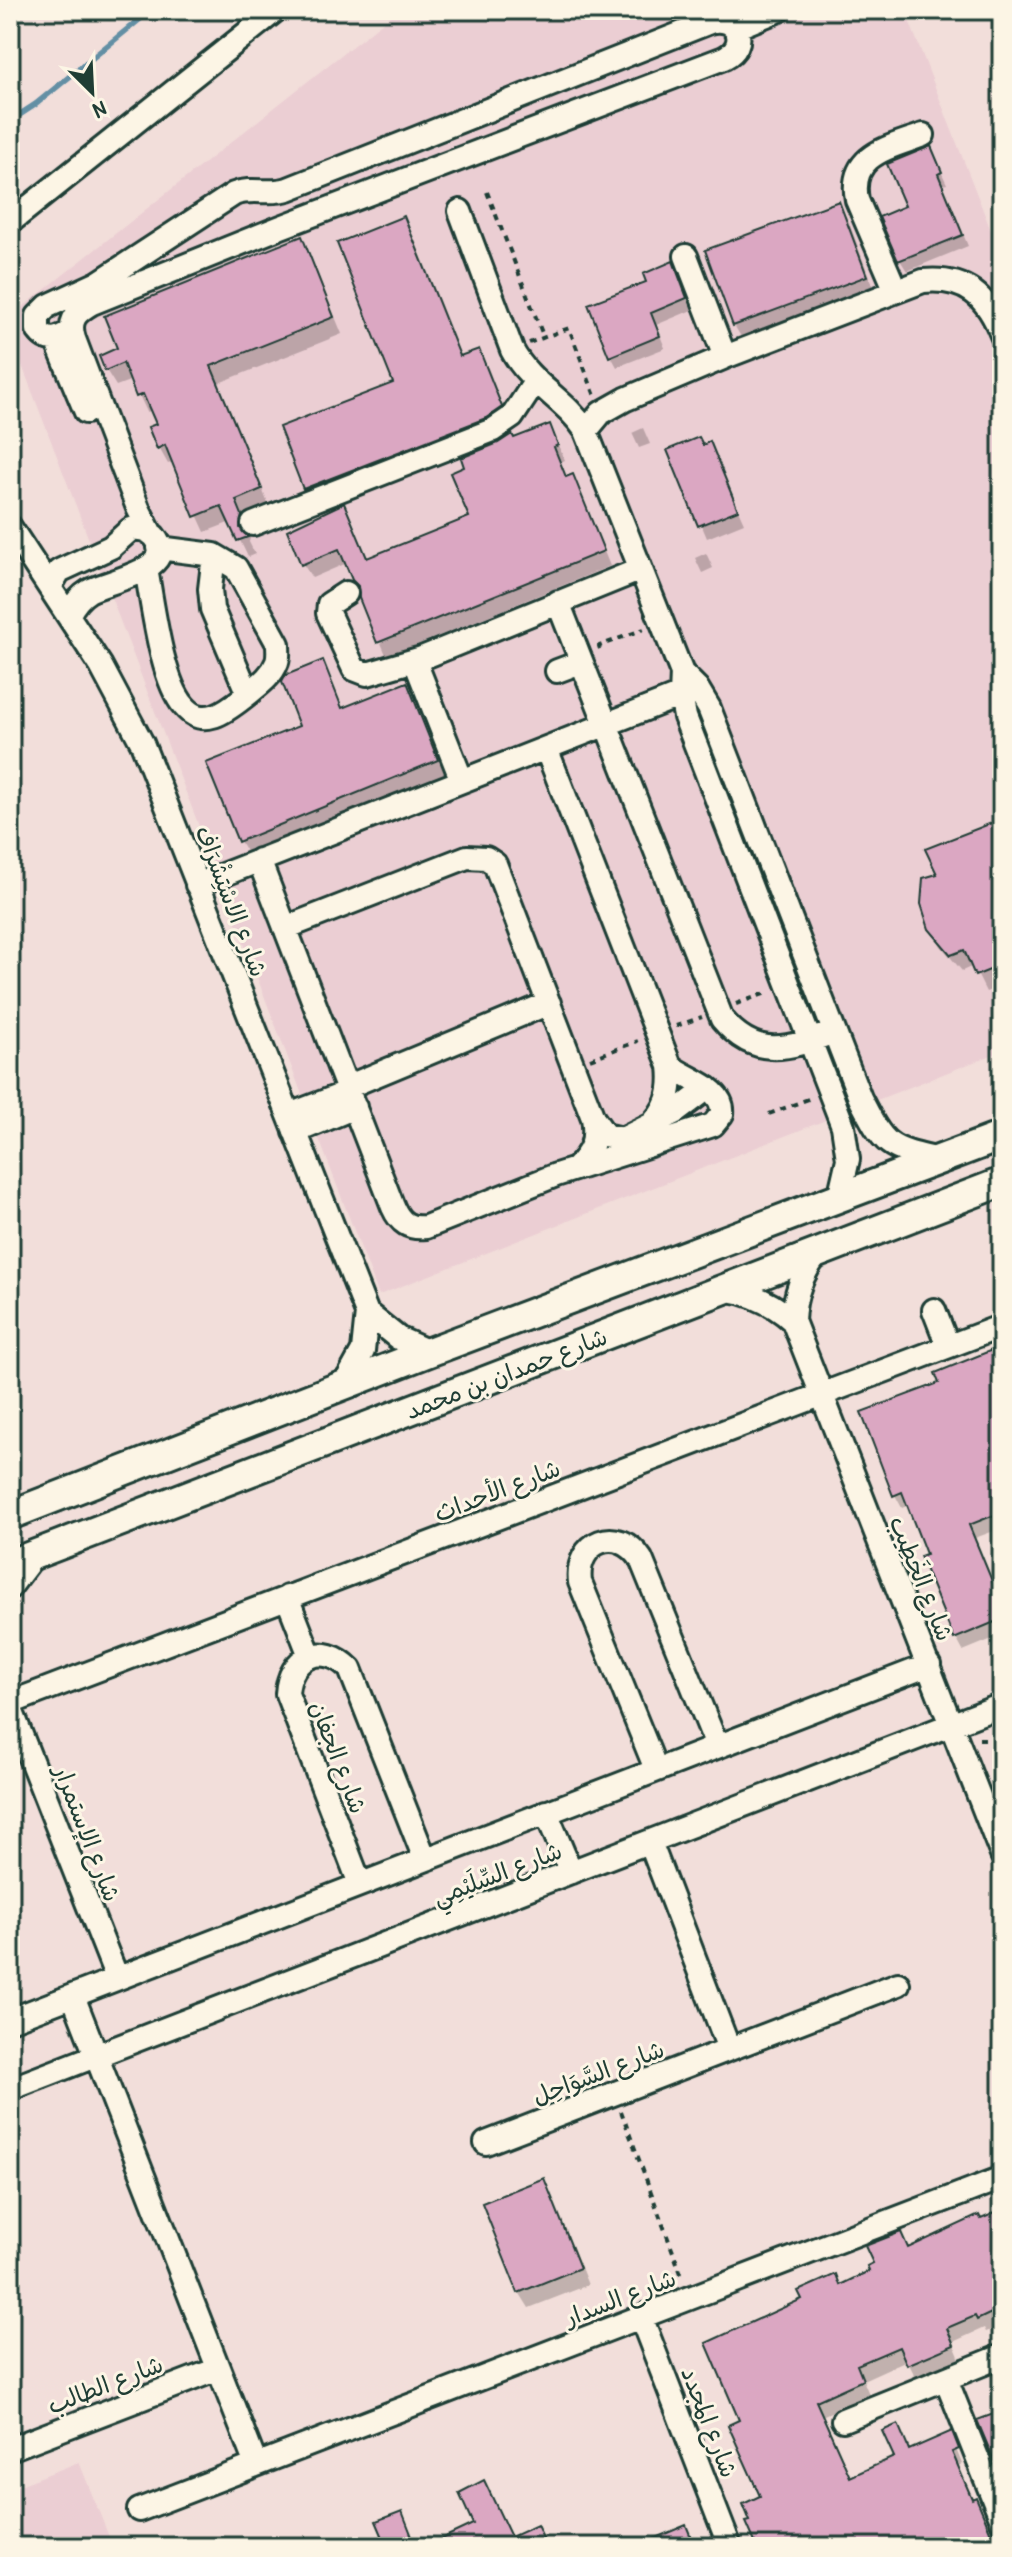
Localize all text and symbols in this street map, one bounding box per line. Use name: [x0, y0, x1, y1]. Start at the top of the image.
north arrow: [52, 52, 132, 132]
text: N: [88, 94, 112, 126]
street label: شارع الاسْتِشْرَاف: [187, 821, 275, 982]
street label: شارع حمدان بن محمد: [400, 1320, 612, 1428]
street label: شارع الأحداث: [429, 1451, 565, 1531]
street label: شارع الخَطِيب: [881, 1511, 962, 1646]
street label: شارع الجفان: [301, 1696, 375, 1819]
street label: شارع الإستمرار: [45, 1758, 129, 1907]
street label: شارع السِّلَيْمِي: [428, 1834, 568, 1918]
street label: شارع السَّوَاحِل: [527, 2032, 669, 2114]
street label: شارع السدار: [558, 2261, 681, 2335]
street label: شارع الطالب: [43, 2347, 168, 2423]
street label: شارع المجدد: [672, 2362, 746, 2483]

